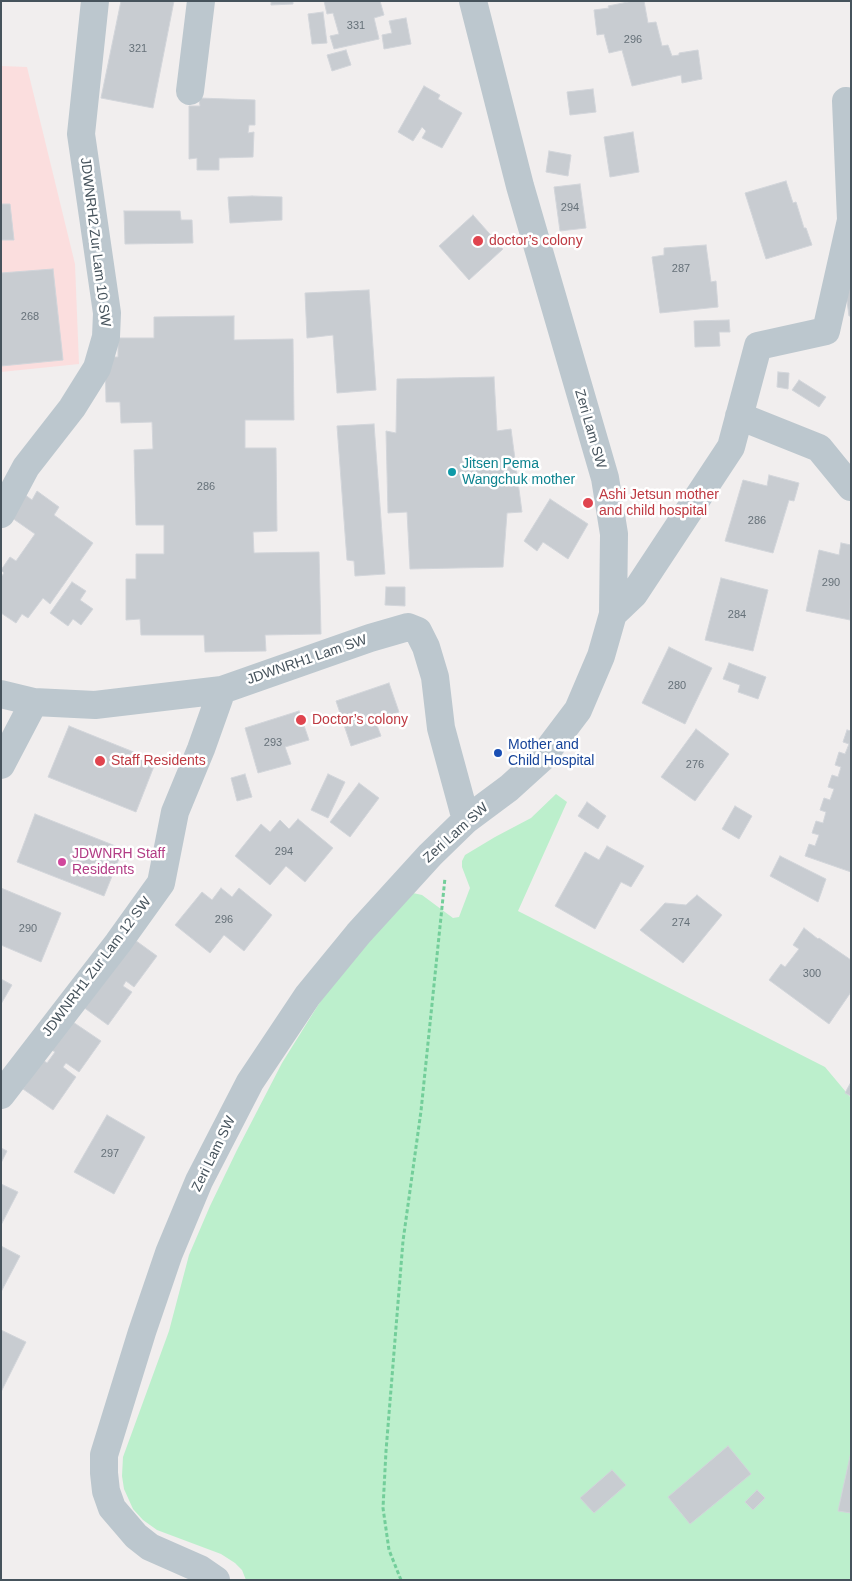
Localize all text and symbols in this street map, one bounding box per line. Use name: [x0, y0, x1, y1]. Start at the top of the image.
house number: 331: [347, 19, 365, 33]
house number: 296: [624, 33, 642, 47]
house number: 321: [129, 42, 147, 56]
street label: JDWNRH2 Zur Lam 10 SW: [76, 156, 114, 328]
house number: 294: [561, 201, 579, 215]
place label: doctor’s colony: [489, 233, 583, 249]
marker: doctor’s colony: [471, 234, 485, 248]
house number: 287: [672, 262, 690, 276]
house number: 268: [21, 310, 39, 324]
street label: Zeri Lam SW: [571, 387, 609, 471]
place label: Jitsen Pema Wangchuk mother: [462, 456, 575, 488]
marker: Jitsen Pema Wangchuk mother: [446, 466, 458, 478]
house number: 286: [197, 480, 215, 494]
place label: Ashi Jetsun mother and child hospital: [599, 487, 719, 520]
marker: Ashi Jetsun mother and child hospital: [581, 496, 595, 510]
house number: 286: [748, 514, 766, 528]
house number: 290: [822, 576, 840, 590]
house number: 284: [728, 608, 746, 622]
street label: JDWNRH1 Lam SW: [245, 632, 369, 688]
house number: 280: [668, 679, 686, 693]
place label: Doctor’s colony: [312, 712, 408, 728]
marker: Doctor’s colony: [294, 713, 308, 727]
house number: 293: [264, 736, 282, 750]
place label: Mother and Child Hospital: [508, 737, 594, 770]
marker: Mother and Child Hospital: [492, 747, 504, 759]
place label: Staff Residents: [111, 753, 206, 769]
marker: Staff Residents: [93, 754, 107, 768]
house number: 276: [686, 758, 704, 772]
street label: Zeri Lam SW: [420, 799, 492, 867]
house number: 294: [275, 845, 293, 859]
place label: JDWNRH Staff Residents: [72, 846, 165, 879]
marker: JDWNRH Staff Residents: [56, 856, 68, 868]
street label: JDWNRH1 Zur Lam 12 SW: [39, 894, 155, 1040]
house number: 296: [215, 913, 233, 927]
house number: 274: [672, 916, 690, 930]
house number: 290: [19, 922, 37, 936]
house number: 300: [803, 967, 821, 981]
street label: Zeri Lam SW: [189, 1114, 239, 1194]
house number: 297: [101, 1147, 119, 1161]

